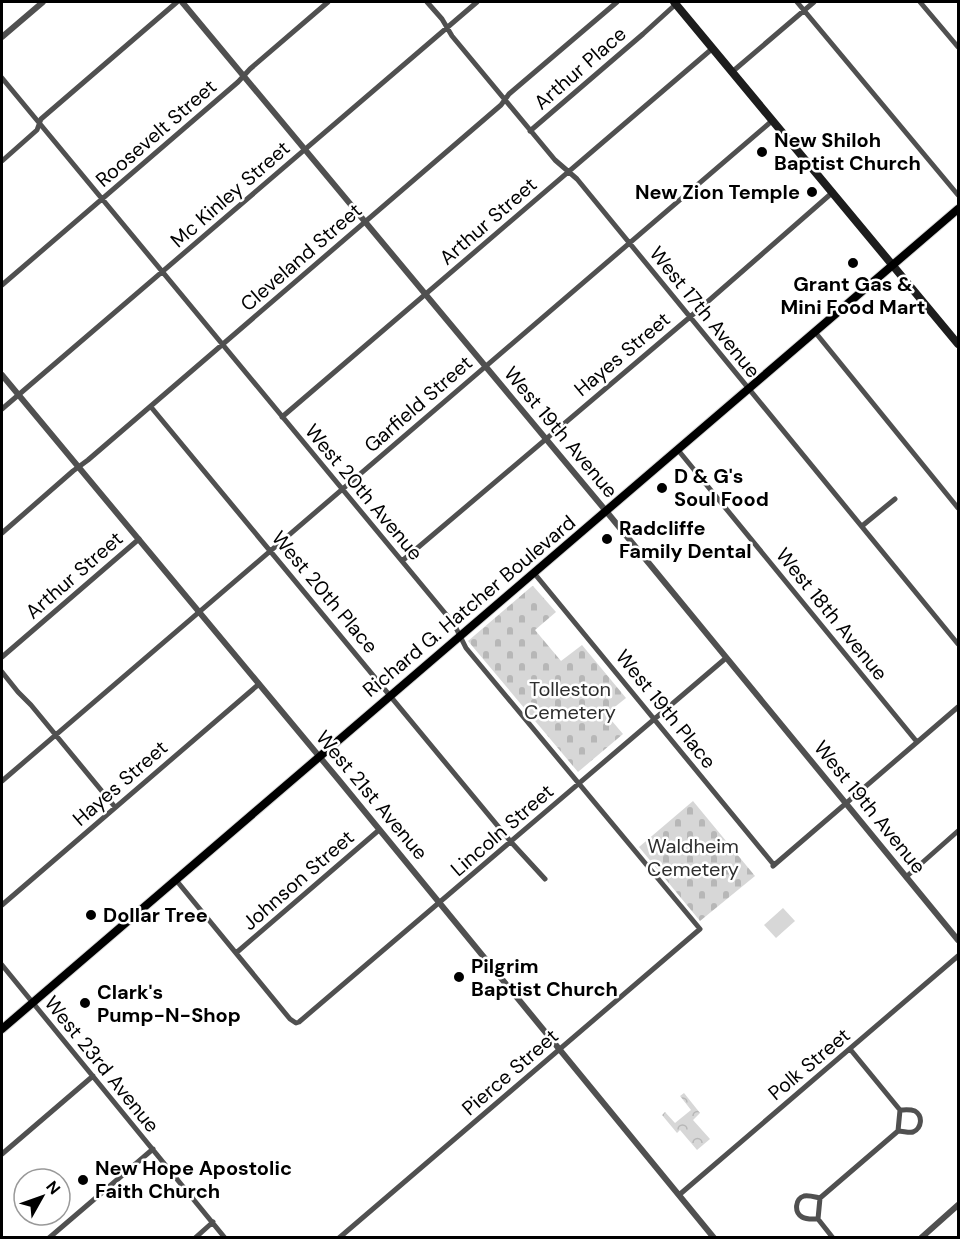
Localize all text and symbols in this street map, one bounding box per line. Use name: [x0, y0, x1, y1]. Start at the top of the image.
street label: Arthur Place: [528, 21, 632, 115]
street label: Roosevelt Street: [90, 73, 222, 193]
place label: New Shiloh Baptist Church: [774, 127, 921, 176]
street label: Mc Kinley Street: [165, 135, 295, 253]
marker: New Shiloh Baptist Church: [755, 145, 769, 159]
street label: Arthur Street: [434, 171, 542, 270]
place label: New Zion Temple: [635, 179, 800, 205]
marker: New Zion Temple: [805, 185, 819, 199]
street label: Cleveland Street: [235, 197, 367, 317]
street label: West 17th Avenue: [644, 241, 766, 383]
marker: Grant Gas & Mini Food Mart: [846, 256, 860, 270]
place label: Grant Gas & Mini Food Mart: [781, 271, 925, 320]
street label: Hayes Street: [569, 306, 676, 402]
street label: Garfield Street: [359, 350, 478, 458]
street label: West 19th Avenue: [498, 361, 624, 503]
street label: West 20th Avenue: [299, 418, 429, 566]
place label: D & G's Soul Food: [674, 463, 769, 512]
marker: D & G's Soul Food: [655, 481, 669, 495]
street label: Richard G. Hatcher Boulevard: [357, 509, 581, 703]
place label: Radcliffe Family Dental: [619, 515, 752, 564]
street label: Arthur Street: [20, 525, 128, 624]
street label: West 20th Place: [266, 525, 384, 659]
marker: Radcliffe Family Dental: [600, 532, 614, 546]
street label: West 18th Avenue: [770, 542, 894, 686]
street label: West 19th Place: [610, 644, 722, 774]
park label: Tolleston Cemetery: [524, 676, 616, 725]
street label: West 21st Avenue: [310, 725, 434, 865]
street label: Hayes Street: [67, 734, 173, 831]
street label: West 19th Avenue: [808, 735, 932, 879]
street label: Lincoln Street: [445, 778, 559, 882]
street label: Johnson Street: [237, 824, 360, 936]
park label: Waldheim Cemetery: [647, 833, 739, 882]
place label: Dollar Tree: [103, 902, 208, 928]
marker: Dollar Tree: [84, 908, 98, 922]
place label: Pilgrim Baptist Church: [471, 953, 618, 1002]
marker: Pilgrim Baptist Church: [452, 970, 466, 984]
place label: Clark's Pump-N-Shop: [97, 979, 241, 1028]
street label: West 23rd Avenue: [39, 990, 165, 1138]
marker: Clark's Pump-N-Shop: [78, 996, 92, 1010]
street label: Polk Street: [763, 1022, 856, 1106]
street label: Pierce Street: [456, 1023, 564, 1121]
place label: New Hope Apostolic Faith Church: [95, 1155, 292, 1204]
north arrow: [12, 1167, 72, 1227]
marker: New Hope Apostolic Faith Church: [76, 1173, 90, 1187]
text: N: [41, 1176, 65, 1199]

